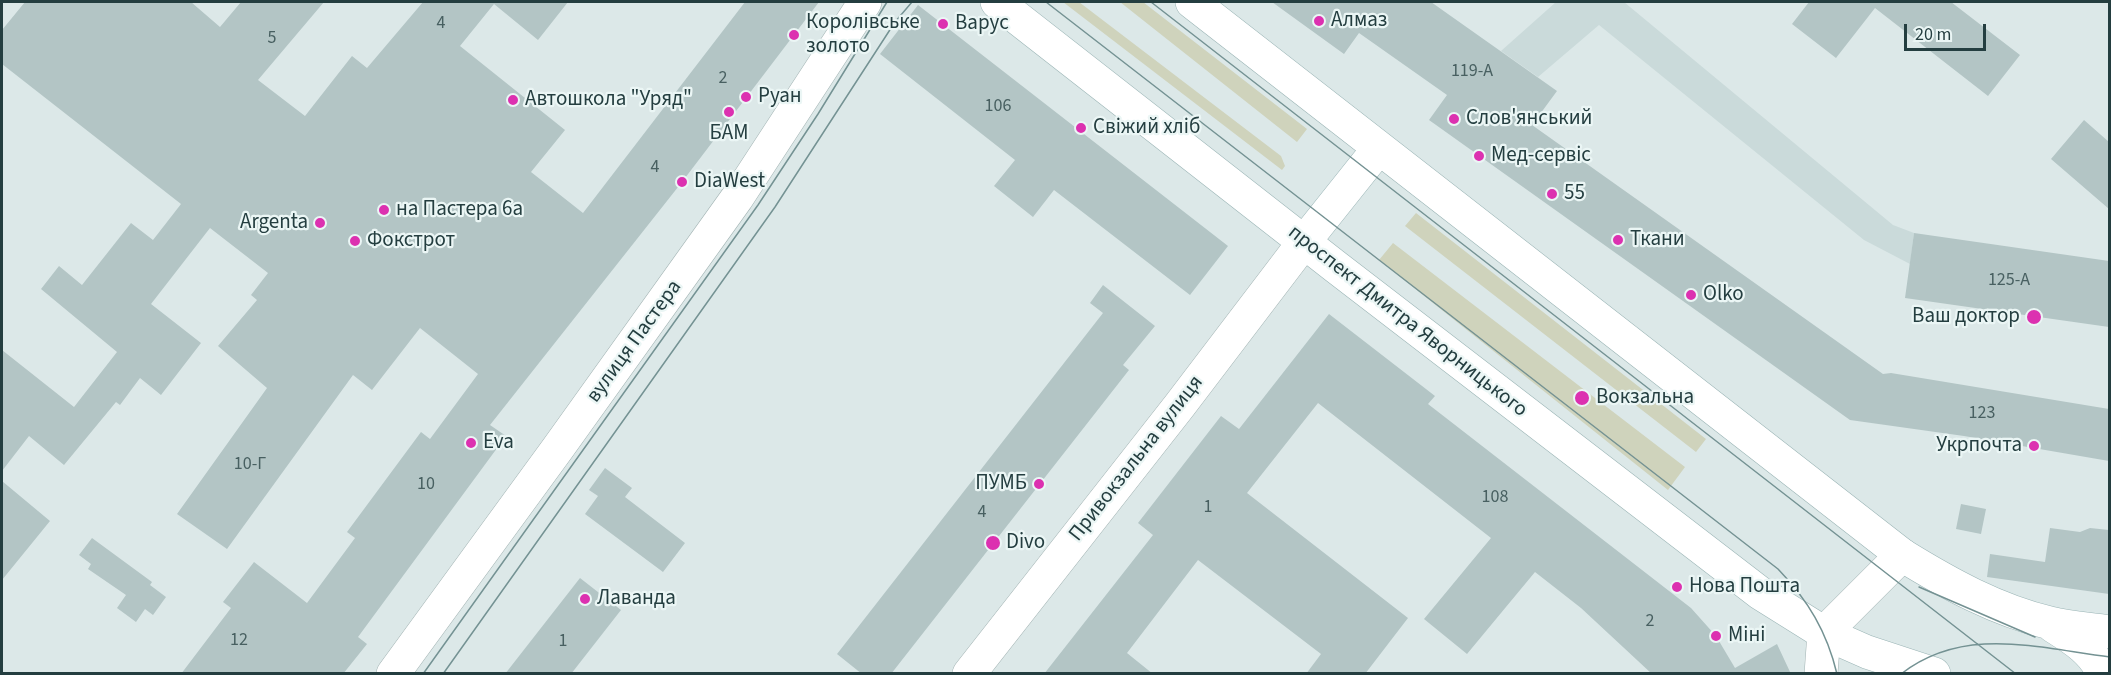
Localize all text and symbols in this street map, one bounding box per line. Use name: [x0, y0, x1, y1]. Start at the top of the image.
place label: Алмаз: [1331, 8, 1387, 34]
place label: Королівське золото: [806, 10, 920, 60]
place label: Варус: [955, 11, 1009, 37]
scale bar: [1907, 12, 1990, 50]
house number: 4: [437, 13, 445, 35]
marker: Алмаз: [1312, 14, 1326, 28]
marker: Варус: [936, 17, 950, 31]
text: 20 m: [1915, 22, 1951, 47]
house number: 5: [268, 28, 276, 50]
marker: Королівське золото: [787, 28, 801, 42]
house number: 119-А: [1451, 61, 1493, 83]
house number: 2: [719, 68, 727, 90]
place label: Руан: [758, 84, 802, 110]
place label: Автошкола "Уряд": [525, 87, 692, 113]
marker: Руан: [739, 90, 753, 104]
marker: Автошкола "Уряд": [506, 93, 520, 107]
house number: 106: [985, 96, 1011, 118]
marker: БАМ: [722, 105, 736, 119]
place label: Слов'янський: [1466, 106, 1592, 132]
marker: Слов'янський: [1447, 112, 1461, 126]
place label: Свіжий хліб: [1093, 115, 1200, 141]
place label: БАМ: [710, 121, 748, 147]
marker: Свіжий хліб: [1074, 121, 1088, 135]
place label: Мед-сервіс: [1491, 143, 1591, 169]
marker: Мед-сервіс: [1472, 149, 1486, 163]
house number: 4: [651, 157, 659, 179]
place label: DiaWest: [694, 169, 765, 195]
marker: DiaWest: [675, 175, 689, 189]
place label: 55: [1564, 181, 1585, 207]
marker: 55: [1545, 187, 1559, 201]
place label: на Пастера 6а: [396, 197, 523, 223]
marker: на Пастера 6а: [377, 203, 391, 217]
place label: Argenta: [240, 210, 308, 236]
marker: Argenta: [313, 216, 327, 230]
street label: проспект Дмитра Яворницького: [1282, 221, 1532, 423]
place label: Ткани: [1630, 227, 1685, 253]
place label: Фокстрот: [367, 228, 455, 254]
marker: Ткани: [1611, 233, 1625, 247]
marker: Фокстрот: [348, 234, 362, 248]
house number: 125-А: [1988, 270, 2030, 292]
street label: вулиця Пастера: [582, 276, 688, 408]
place label: Olko: [1703, 282, 1744, 308]
marker: Olko: [1684, 288, 1698, 302]
place label: Ваш доктор: [1912, 304, 2020, 330]
marker: Ваш доктор: [2025, 308, 2043, 326]
street label: Привокзальна вулиця: [1064, 371, 1210, 547]
place label: Вокзальна: [1596, 385, 1694, 411]
marker: Вокзальна: [1573, 389, 1591, 407]
house number: 123: [1969, 403, 1995, 425]
place label: Eva: [483, 430, 514, 456]
place label: Укрпочта: [1936, 433, 2022, 459]
marker: Eva: [464, 436, 478, 450]
marker: Укрпочта: [2027, 439, 2041, 453]
house number: 10-Г: [234, 454, 266, 476]
place label: ПУМБ: [975, 471, 1027, 497]
house number: 10: [417, 474, 435, 496]
marker: ПУМБ: [1032, 477, 1046, 491]
house number: 108: [1482, 487, 1508, 509]
house number: 1: [1204, 497, 1212, 519]
house number: 4: [978, 502, 986, 524]
place label: Divo: [1006, 530, 1045, 556]
marker: Divo: [984, 534, 1002, 552]
place label: Нова Пошта: [1689, 574, 1800, 600]
marker: Нова Пошта: [1670, 580, 1684, 594]
place label: Лаванда: [597, 586, 676, 612]
marker: Лаванда: [578, 592, 592, 606]
house number: 2: [1646, 611, 1654, 633]
place label: Міні: [1728, 623, 1765, 649]
marker: Міні: [1709, 629, 1723, 643]
house number: 12: [230, 630, 248, 652]
house number: 1: [559, 631, 567, 653]

